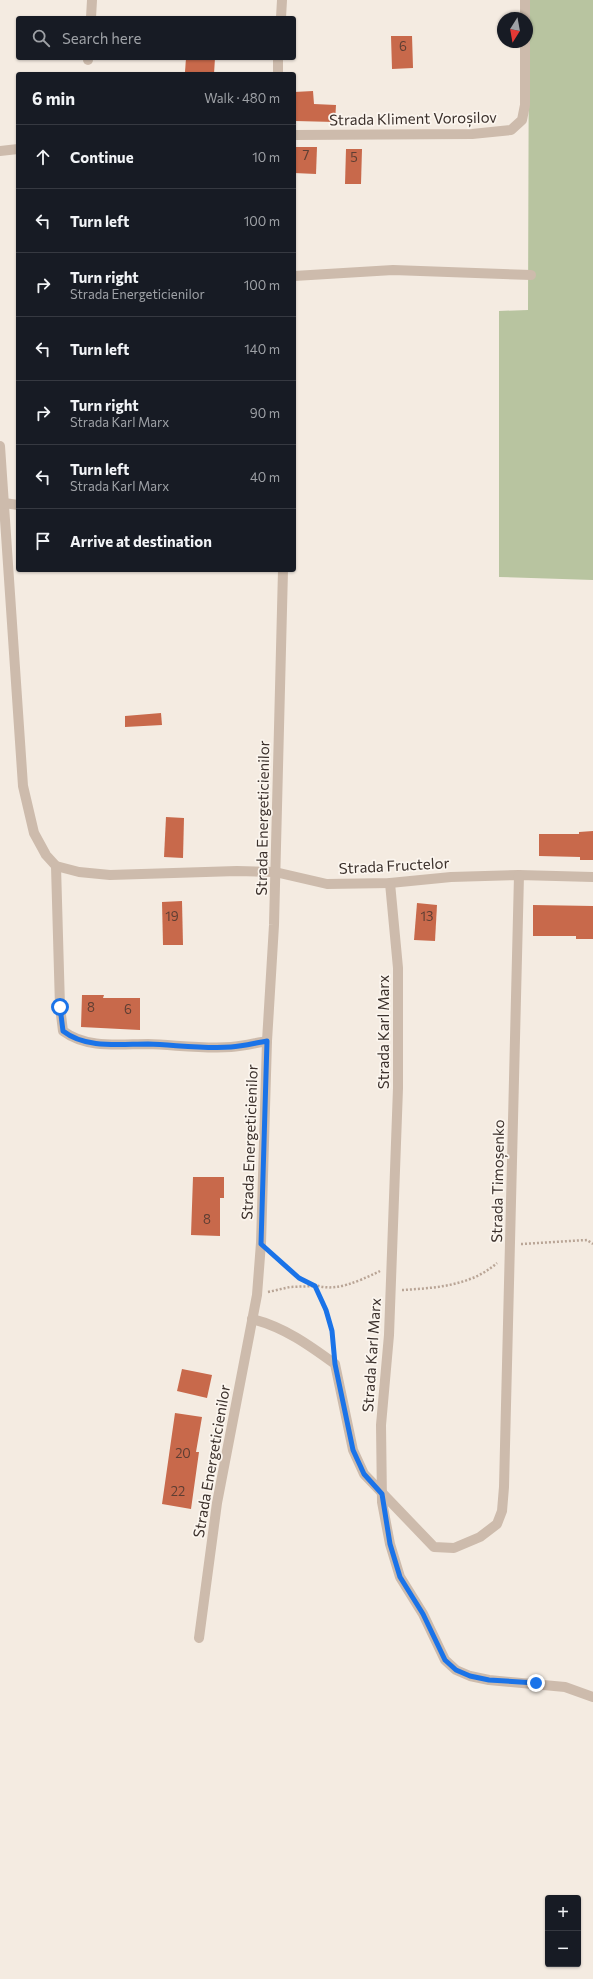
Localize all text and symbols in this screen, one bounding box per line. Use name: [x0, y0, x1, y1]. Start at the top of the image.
north arrow: [497, 12, 533, 48]
search box: [16, 16, 296, 60]
icon: search: [30, 27, 52, 49]
text: Search here: [62, 29, 141, 47]
house number: 6: [399, 38, 407, 54]
text: 6 min: [32, 88, 75, 109]
text: Walk · 480 m: [204, 90, 280, 106]
street label: Strada Kliment Voroșilov: [329, 108, 497, 130]
icon: ahead: [32, 146, 54, 168]
house number: 7: [303, 147, 310, 163]
text: Continue: [70, 148, 134, 166]
text: 10 m: [252, 149, 280, 165]
house number: 5: [350, 149, 358, 165]
icon: left: [32, 210, 54, 232]
text: Turn left: [70, 212, 129, 230]
text: 100 m: [244, 213, 280, 229]
text: Turn right: [70, 268, 139, 286]
icon: right: [32, 274, 54, 296]
text: 100 m: [244, 277, 280, 293]
text: Strada Energeticienilor: [70, 286, 205, 302]
icon: left: [32, 338, 54, 360]
text: Turn left: [70, 340, 129, 358]
text: 140 m: [244, 341, 280, 357]
text: Turn right: [70, 396, 139, 414]
icon: right: [32, 402, 54, 424]
text: 90 m: [250, 405, 280, 421]
text: Strada Karl Marx: [70, 414, 169, 430]
text: Turn left: [70, 460, 129, 478]
icon: left: [32, 466, 54, 488]
text: 40 m: [250, 469, 280, 485]
text: Strada Karl Marx: [70, 478, 169, 494]
icon: arrive: [32, 530, 54, 552]
text: Arrive at destination: [70, 532, 212, 550]
street label: Strada Energeticienilor: [252, 740, 272, 896]
street label: Strada Fructelor: [338, 853, 450, 877]
house number: 19: [165, 908, 179, 924]
house number: 13: [421, 908, 433, 924]
street label: Strada Karl Marx: [374, 975, 392, 1089]
route start: [51, 998, 69, 1016]
house number: 8: [87, 999, 95, 1015]
house number: 6: [124, 1001, 132, 1017]
street label: Strada Energeticienilor: [237, 1064, 261, 1220]
street label: Strada Timoșenko: [487, 1119, 509, 1243]
house number: 8: [203, 1211, 211, 1227]
street label: Strada Karl Marx: [358, 1297, 384, 1413]
street label: Strada Energeticienilor: [189, 1383, 233, 1539]
house number: 20: [175, 1445, 191, 1461]
house number: 22: [171, 1483, 185, 1499]
route end: [527, 1674, 545, 1692]
map controls: [545, 1895, 581, 1967]
button: +: [545, 1895, 581, 1931]
button: −: [545, 1931, 581, 1967]

